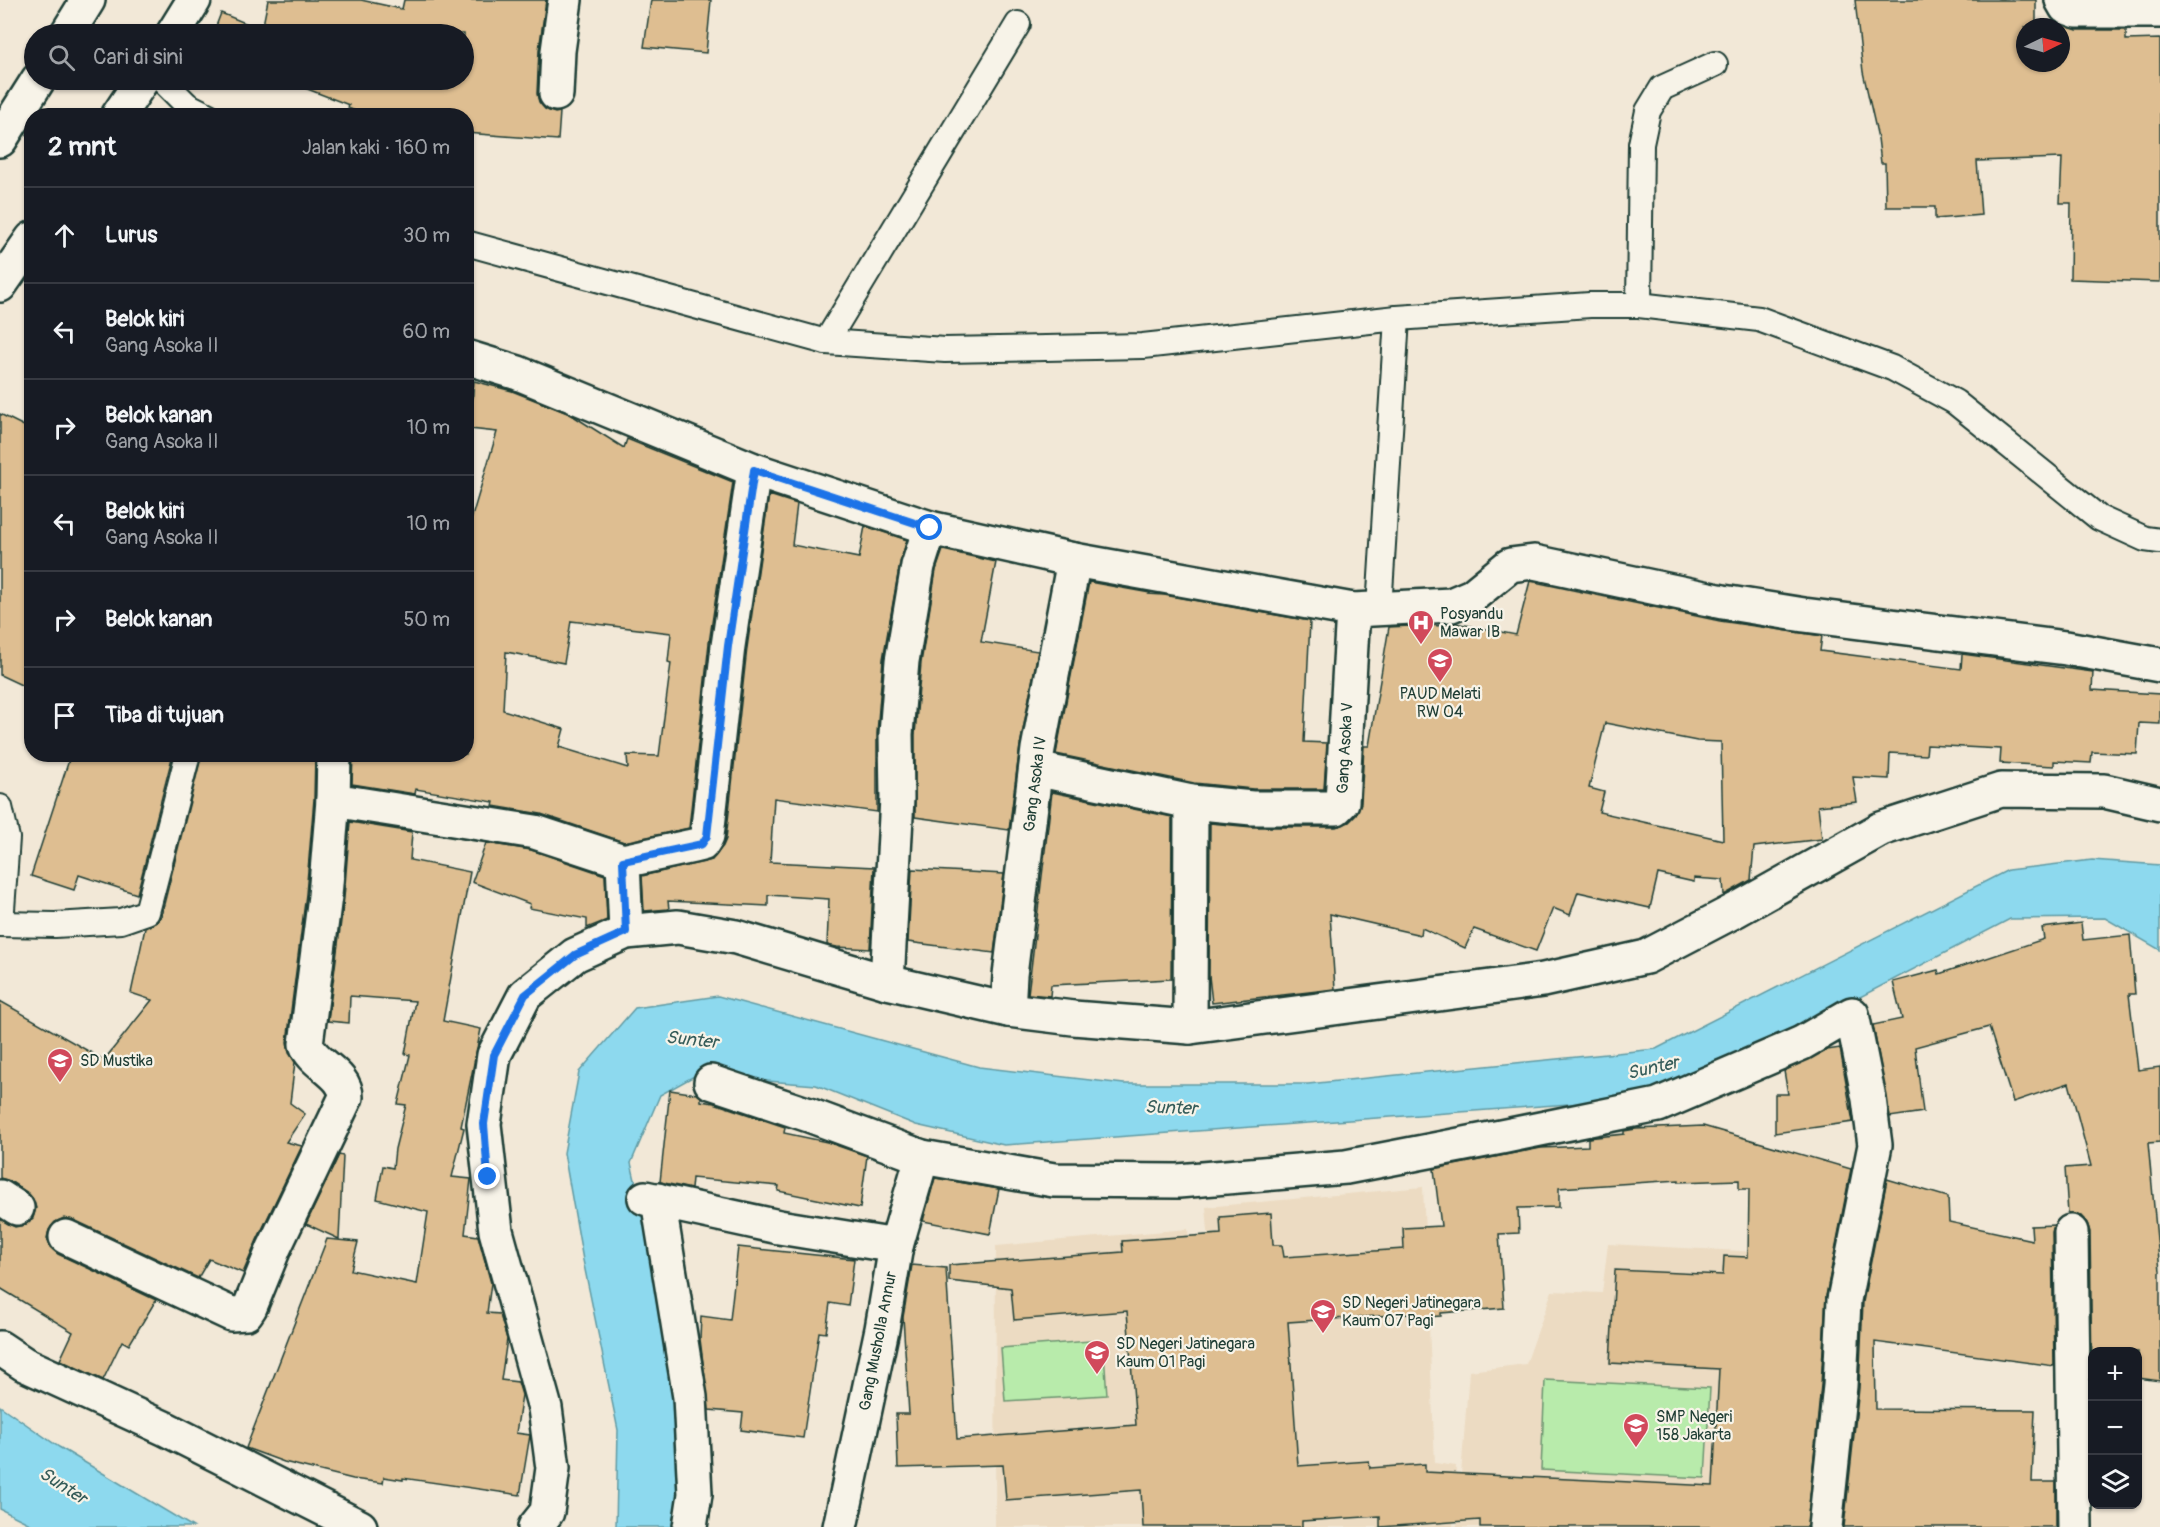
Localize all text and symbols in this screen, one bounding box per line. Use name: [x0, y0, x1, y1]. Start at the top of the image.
north arrow: [2016, 18, 2070, 72]
search box: [24, 24, 474, 90]
icon: search: [45, 41, 78, 74]
text: Cari di sini: [93, 43, 183, 71]
text: 2 mnt: [48, 131, 116, 163]
text: Jalan kaki · 160 m: [302, 135, 450, 160]
icon: ahead: [48, 219, 81, 252]
text: Lurus: [105, 221, 157, 249]
text: 30 m: [403, 223, 450, 248]
text: Belok kiri: [105, 305, 184, 333]
icon: left: [48, 315, 81, 348]
text: 60 m: [403, 319, 450, 344]
text: Gang Asoka II: [105, 333, 219, 358]
text: Belok kanan: [105, 401, 213, 429]
icon: right: [48, 411, 81, 444]
text: 10 m: [406, 415, 450, 440]
text: Gang Asoka II: [105, 429, 219, 454]
text: Belok kiri: [105, 497, 184, 525]
icon: left: [48, 507, 81, 540]
text: 10 m: [406, 511, 450, 536]
route start: [916, 514, 942, 540]
text: Gang Asoka II: [105, 525, 219, 550]
icon: right: [48, 603, 81, 636]
place label: Posyandu Mawar IB: [1440, 604, 1503, 642]
text: Belok kanan: [105, 605, 213, 633]
text: 50 m: [403, 607, 450, 632]
hospital icon: Posyandu Mawar IB: [1406, 608, 1436, 646]
school or university icon: PAUD Melati RW 04: [1425, 646, 1455, 684]
place label: PAUD Melati RW 04: [1399, 684, 1481, 722]
icon: arrive: [48, 699, 81, 732]
text: Tiba di tujuan: [105, 701, 224, 729]
street label: Gang Asoka V: [1333, 702, 1357, 794]
street label: Gang Asoka IV: [1019, 735, 1051, 833]
water label: Sunter: [665, 1026, 722, 1054]
school or university icon: SD Mustika: [45, 1046, 75, 1084]
water label: Sunter: [1625, 1050, 1683, 1085]
place label: SD Mustika: [80, 1051, 153, 1071]
water label: Sunter: [1145, 1096, 1200, 1120]
route end: [474, 1163, 500, 1189]
street label: Gang Musholla Annur: [855, 1269, 901, 1412]
place label: SD Negeri Jatinegara Kaum 07 Pagi: [1342, 1293, 1481, 1331]
school or university icon: SD Negeri Jatinegara Kaum 07 Pagi: [1308, 1297, 1338, 1335]
place label: SD Negeri Jatinegara Kaum 01 Pagi: [1116, 1334, 1255, 1372]
school or university icon: SD Negeri Jatinegara Kaum 01 Pagi: [1082, 1338, 1112, 1376]
map controls: [2088, 1347, 2142, 1509]
button: +: [2088, 1347, 2142, 1401]
button: −: [2088, 1401, 2142, 1455]
place label: SMP Negeri 158 Jakarta: [1656, 1407, 1733, 1445]
school or university icon: SMP Negeri 158 Jakarta: [1621, 1411, 1651, 1449]
button: layers: [2088, 1455, 2142, 1509]
water label: Sunter: [35, 1462, 93, 1511]

